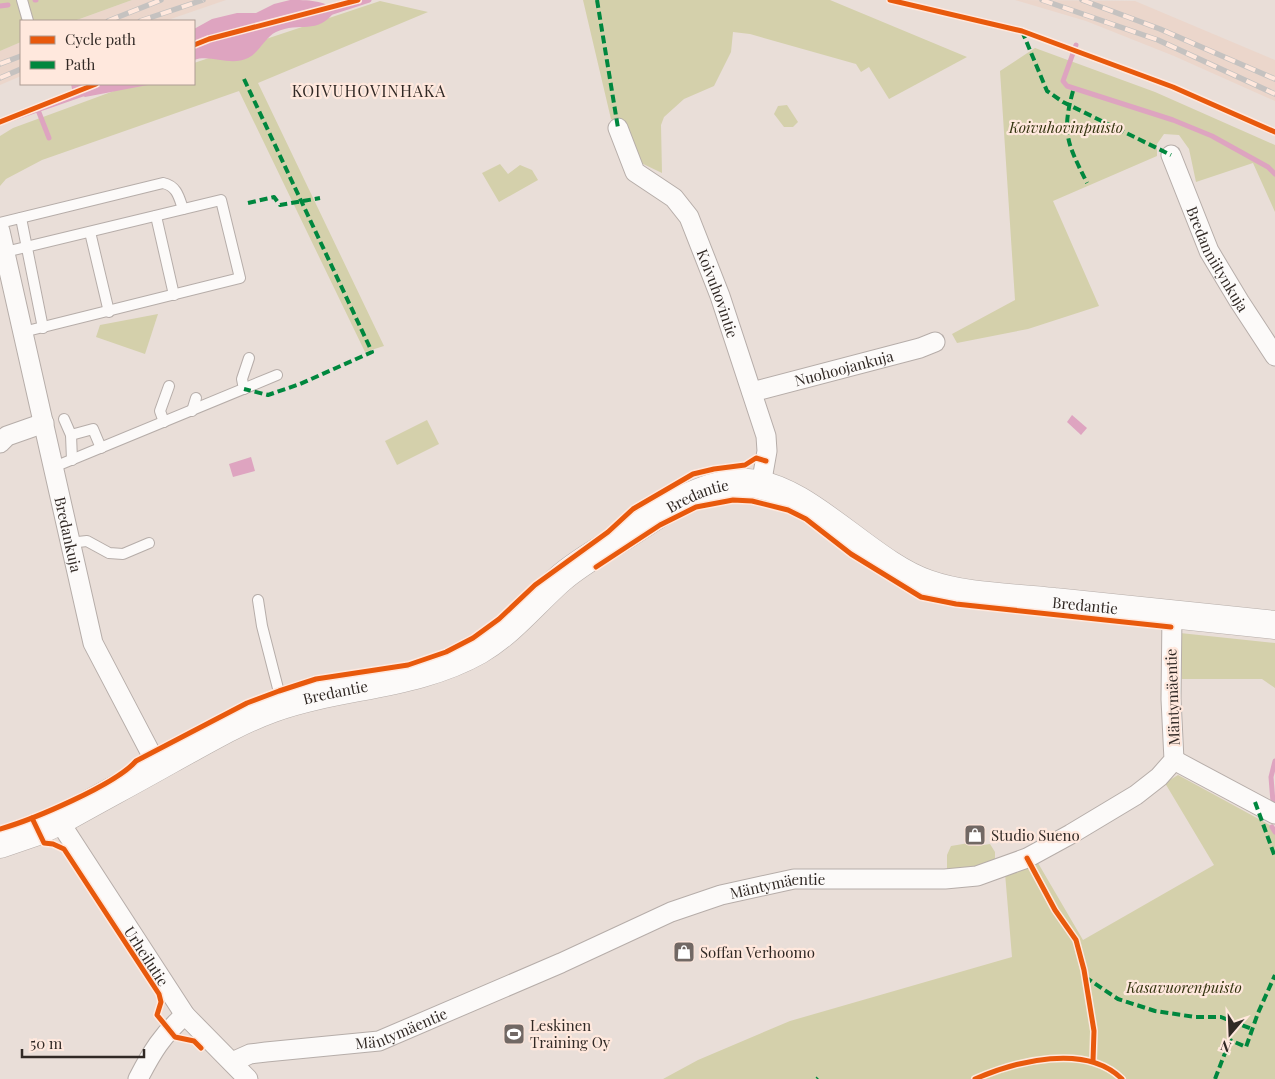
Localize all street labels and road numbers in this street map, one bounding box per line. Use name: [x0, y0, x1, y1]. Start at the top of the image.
street label: Bredanniitynkuja: [1182, 203, 1254, 316]
street label: Koivuhovintie: [692, 246, 743, 341]
street label: Nuohoojankuja: [792, 345, 896, 390]
street label: Bredantie: [663, 474, 730, 517]
street label: Bredankuja: [50, 495, 87, 575]
street label: Bredantie: [1051, 592, 1119, 618]
street label: Mäntymäentie: [1160, 648, 1184, 746]
street label: Bredantie: [301, 676, 369, 709]
street label: Mäntymäentie: [728, 869, 825, 903]
street label: Urheilutie: [120, 922, 173, 990]
street label: Mäntymäentie: [354, 1003, 450, 1053]

